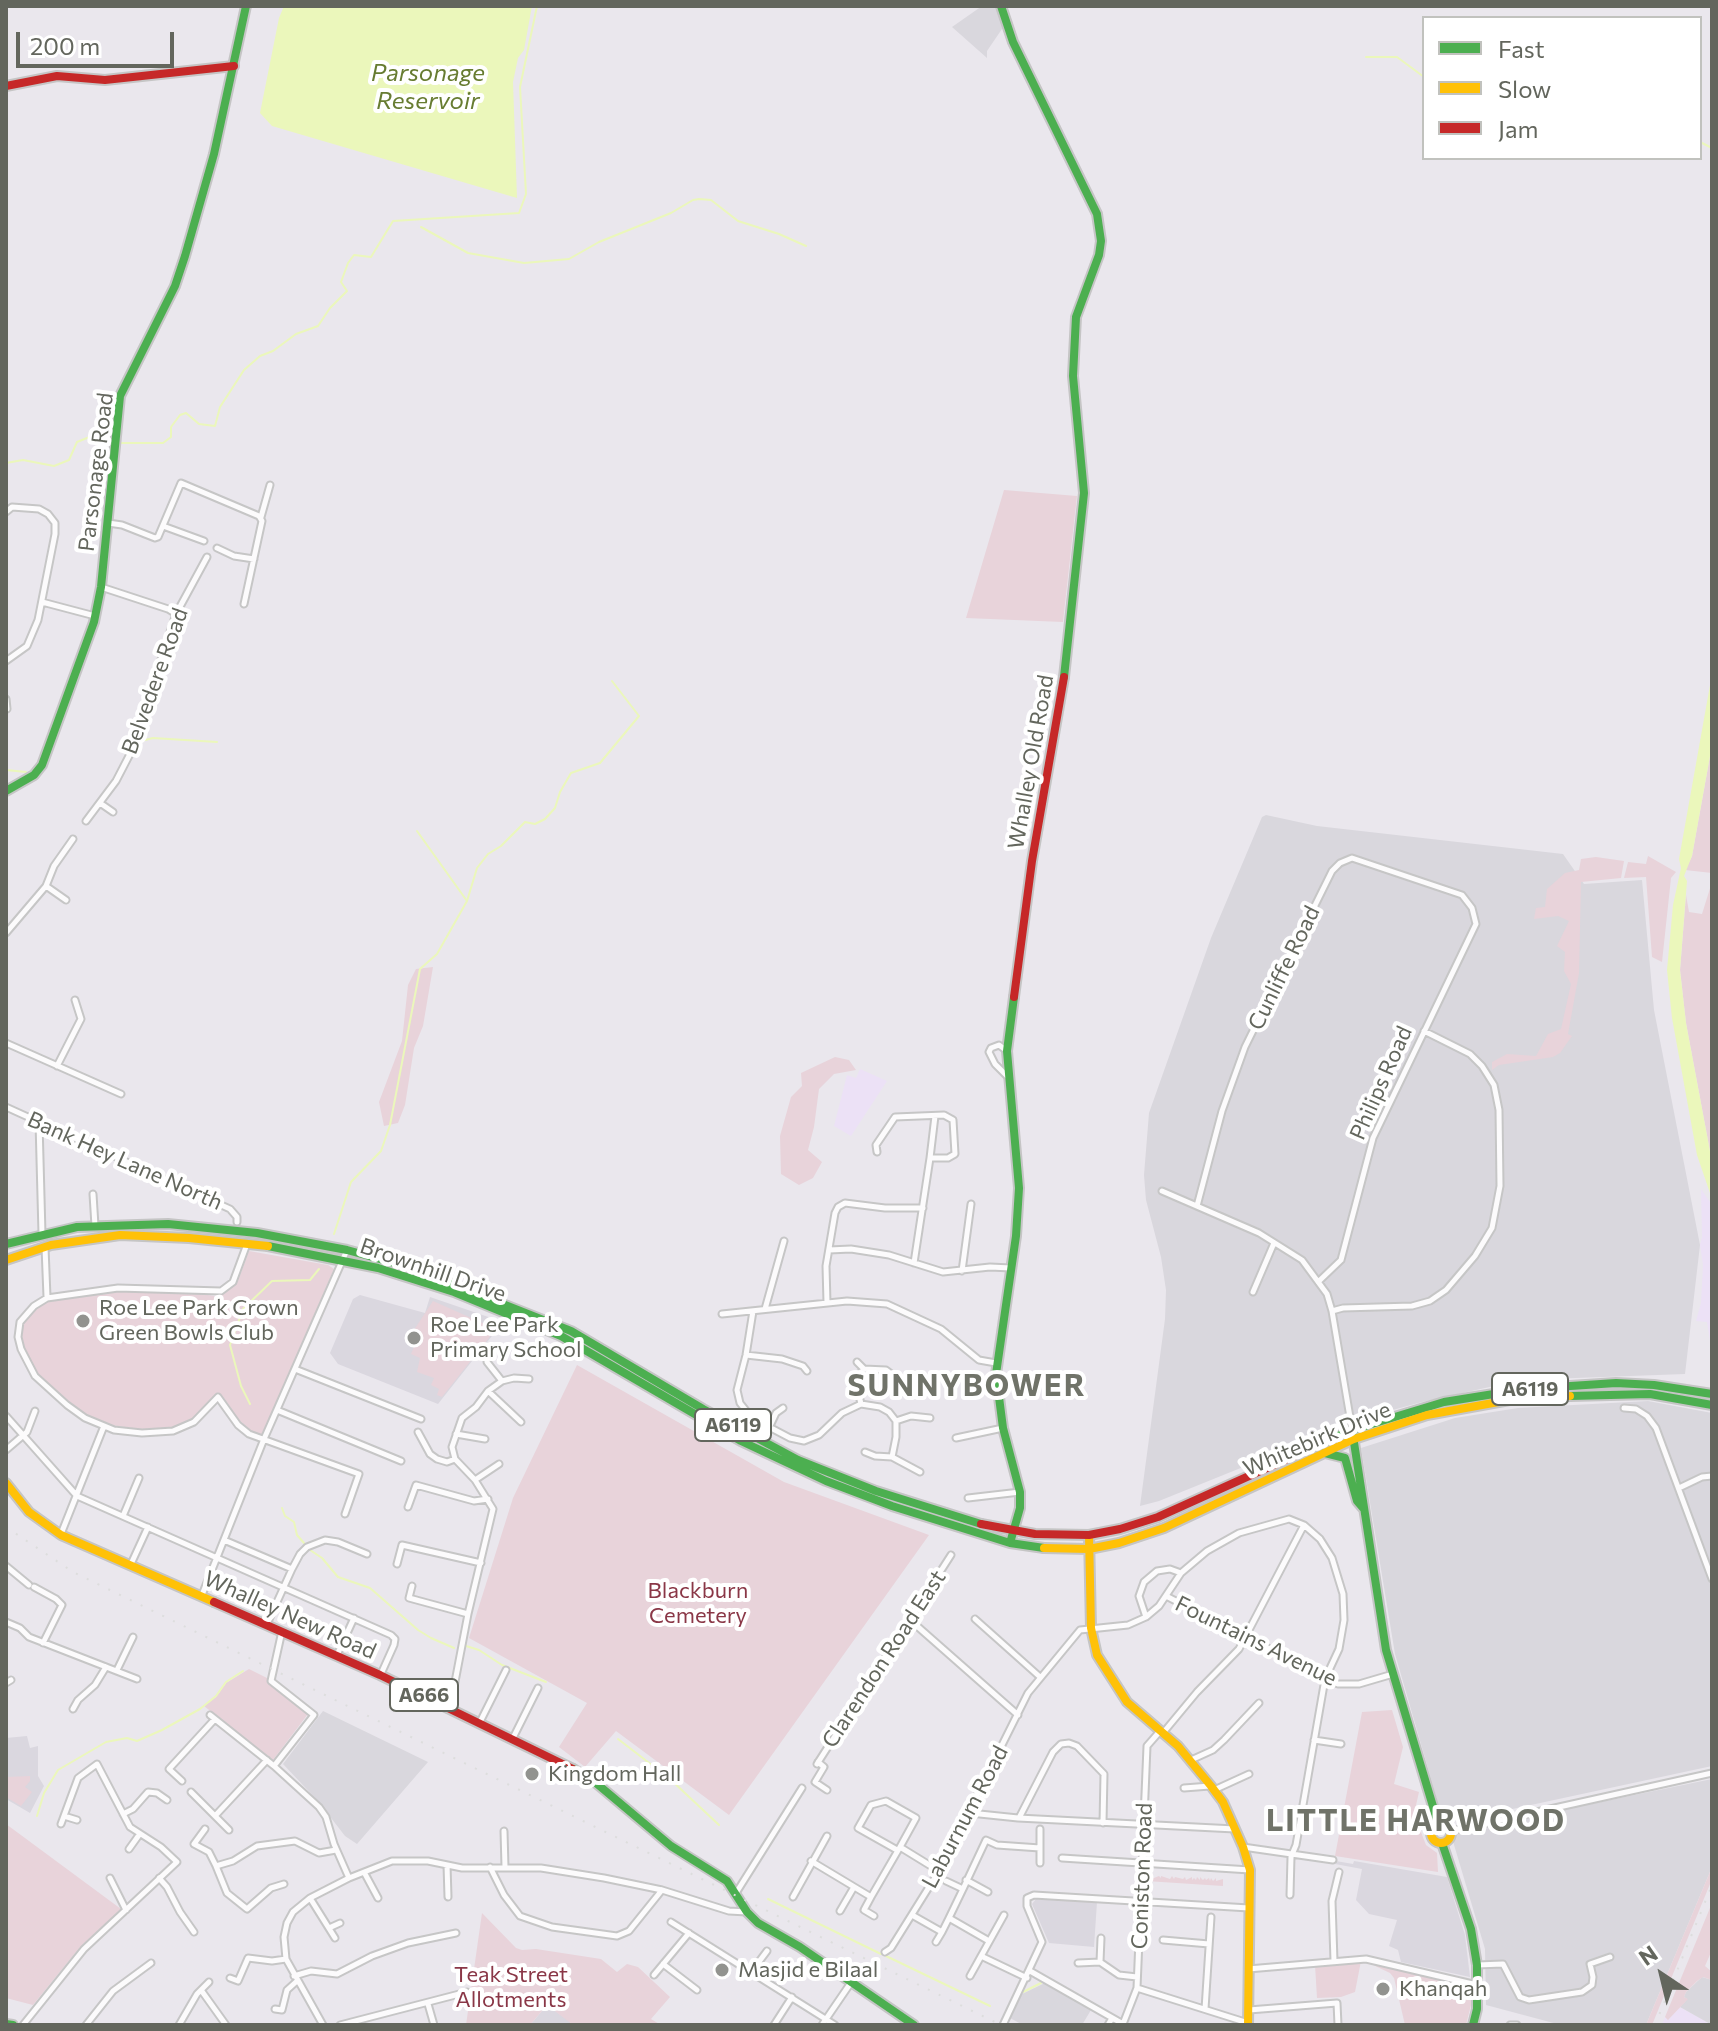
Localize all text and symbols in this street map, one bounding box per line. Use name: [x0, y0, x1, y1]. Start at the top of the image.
scale bar: [20, 16, 178, 66]
legend: [1422, 16, 1702, 160]
text: 200 m: [30, 31, 100, 60]
text: Fast: [1498, 34, 1545, 63]
water label: Parsonage Reservoir: [371, 59, 485, 115]
text: Slow: [1498, 74, 1551, 103]
text: Jam: [1498, 114, 1538, 143]
street label: Parsonage Road: [73, 391, 119, 553]
street label: Belvedere Road: [116, 604, 194, 758]
street label: Whalley Old Road: [1003, 673, 1059, 851]
street label: Cunliffe Road: [1243, 902, 1325, 1034]
street label: Philips Road: [1344, 1022, 1418, 1144]
street label: Bank Hey Lane North: [23, 1106, 227, 1216]
street label: Brownhill Drive: [357, 1233, 509, 1307]
place label: Roe Lee Park Crown Green Bowls Club: [99, 1295, 299, 1346]
marker: Roe Lee Park Crown Green Bowls Club: [74, 1312, 92, 1330]
place label: Roe Lee Park Primary School: [430, 1312, 582, 1364]
marker: Roe Lee Park Primary School: [405, 1329, 423, 1347]
district label: SUNNYBOWER: [848, 1368, 1086, 1404]
road number: A6119: [1492, 1373, 1568, 1405]
street label: Whitebirk Drive: [1239, 1396, 1395, 1482]
road number: A6119: [695, 1409, 771, 1441]
street label: Whalley New Road: [200, 1565, 380, 1665]
street label: Clarendon Road East: [817, 1565, 951, 1753]
park label: Blackburn Cemetery: [648, 1578, 748, 1630]
street label: Fountains Avenue: [1171, 1590, 1341, 1692]
road number: A666: [390, 1679, 458, 1711]
street label: Laburnum Road: [916, 1741, 1014, 1893]
place label: Kingdom Hall: [548, 1761, 681, 1787]
marker: Kingdom Hall: [523, 1765, 541, 1783]
street label: Coniston Road: [1126, 1802, 1158, 1950]
district label: LITTLE HARWOOD: [1266, 1803, 1566, 1839]
north arrow: [1622, 1935, 1702, 2015]
text: N: [1633, 1939, 1662, 1971]
place label: Masjid e Bilaal: [738, 1957, 878, 1983]
marker: Masjid e Bilaal: [713, 1961, 731, 1979]
park label: Teak Street Allotments: [454, 1962, 568, 2014]
place label: Khanqah: [1399, 1976, 1487, 2002]
marker: Khanqah: [1374, 1980, 1392, 1998]

